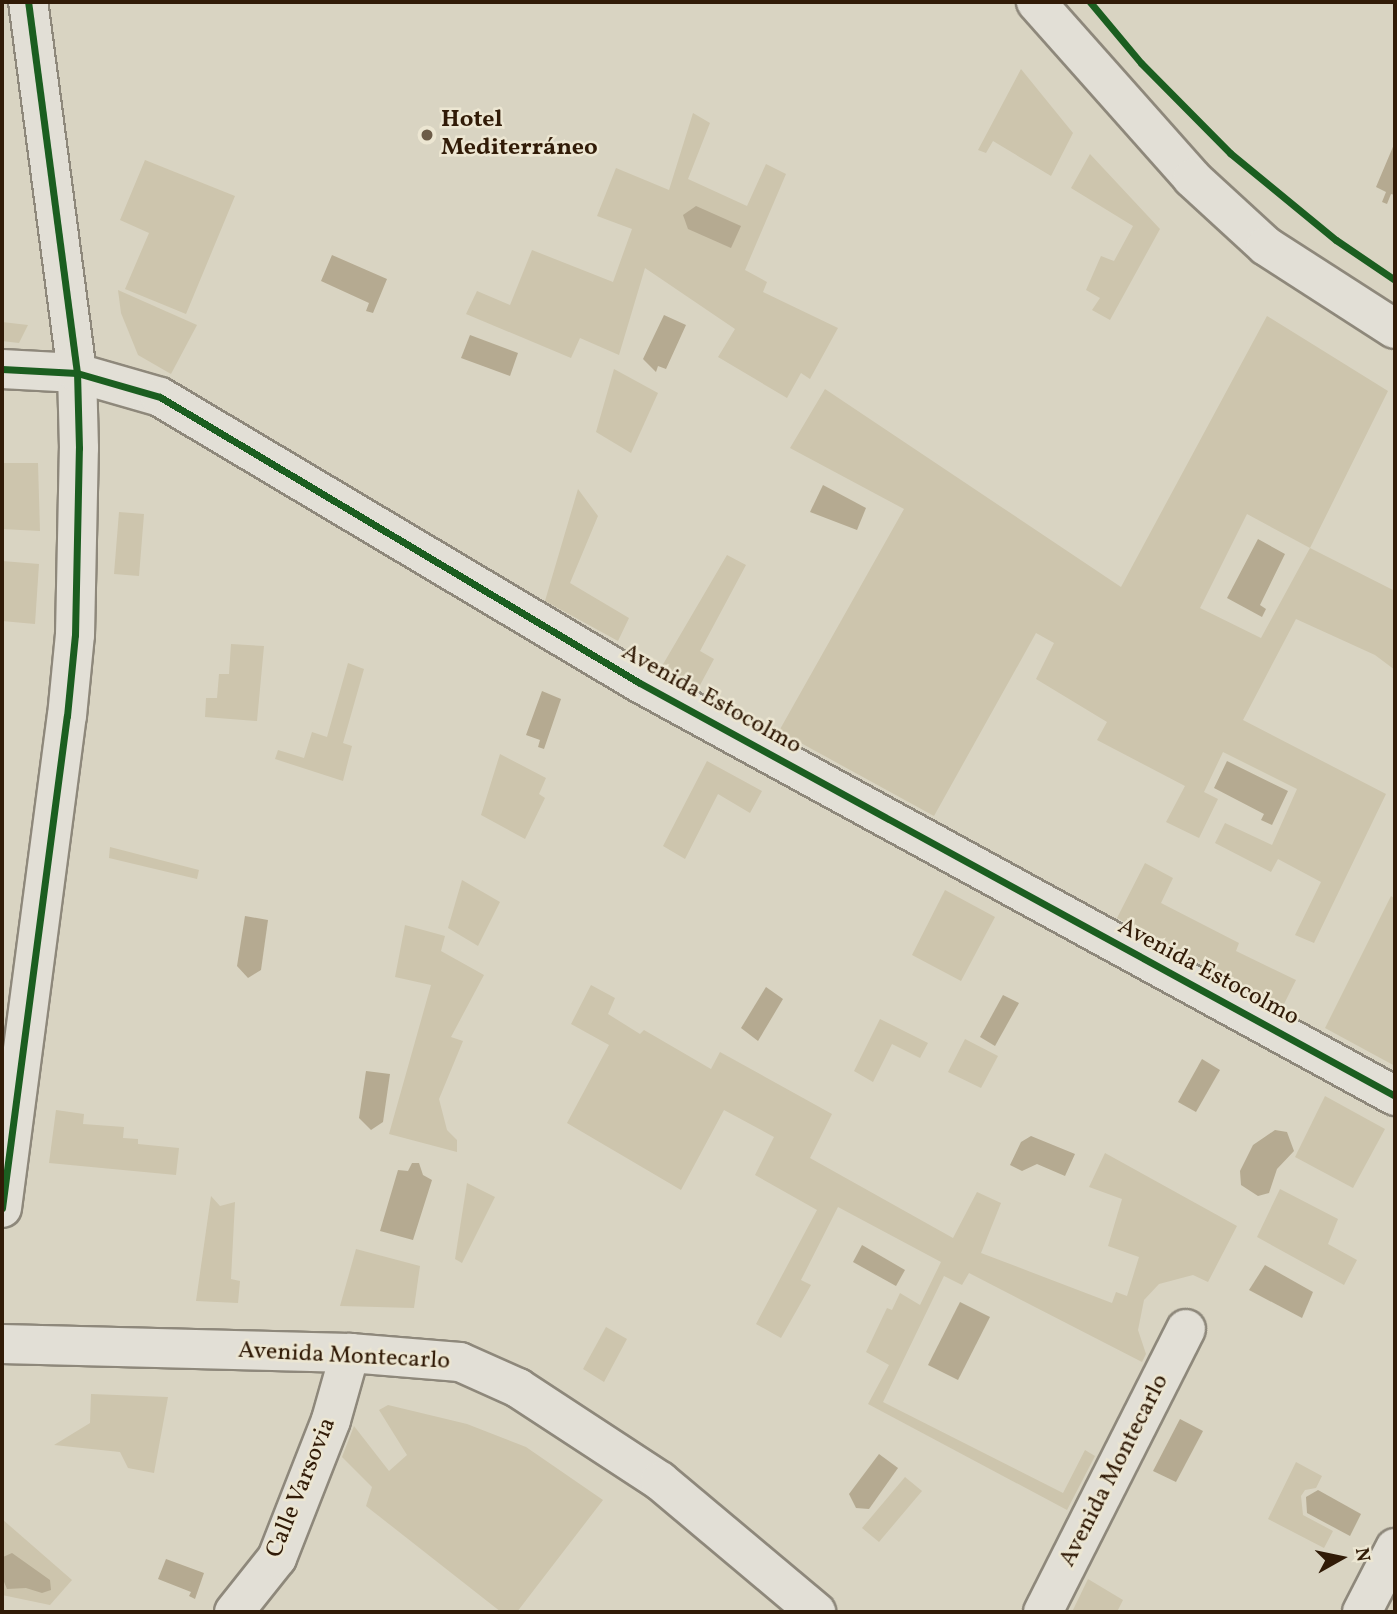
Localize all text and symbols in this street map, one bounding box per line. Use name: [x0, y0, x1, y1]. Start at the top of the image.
place label: Hotel Mediterráneo: [441, 107, 598, 163]
marker: Hotel Mediterráneo: [419, 127, 435, 143]
street label: Avenida Estocolmo: [616, 639, 806, 761]
street label: Avenida Estocolmo: [1112, 913, 1304, 1033]
street label: Avenida Montecarlo: [237, 1337, 451, 1377]
street label: Avenida Montecarlo: [1054, 1370, 1176, 1572]
street label: Calle Varsovia: [261, 1413, 343, 1563]
north arrow: [1306, 1523, 1376, 1593]
text: N: [1348, 1546, 1376, 1564]

